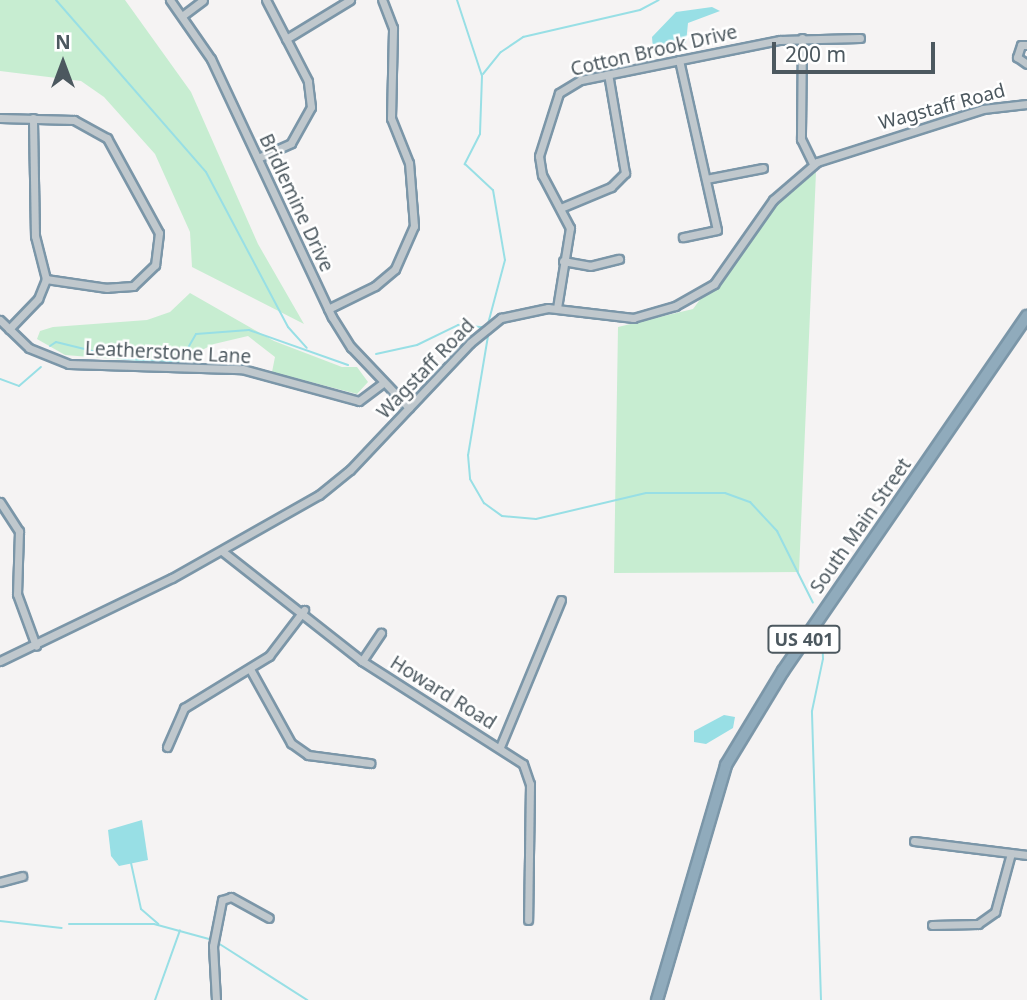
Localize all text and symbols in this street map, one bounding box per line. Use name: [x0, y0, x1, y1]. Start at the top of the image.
street label: Cotton Brook Drive: [568, 21, 740, 81]
north arrow: [28, 28, 98, 98]
scale bar: [775, 28, 938, 72]
text: N: [55, 29, 71, 55]
text: 200 m: [785, 40, 846, 68]
street label: Wagstaff Road: [876, 79, 1008, 135]
street label: Bridlemine Drive: [254, 130, 338, 276]
street label: Wagstaff Road: [373, 314, 479, 424]
street label: Leatherstone Lane: [84, 337, 252, 369]
street label: South Main Street: [806, 454, 916, 598]
road number: US 401: [767, 624, 841, 654]
street label: Howard Road: [386, 651, 500, 735]

